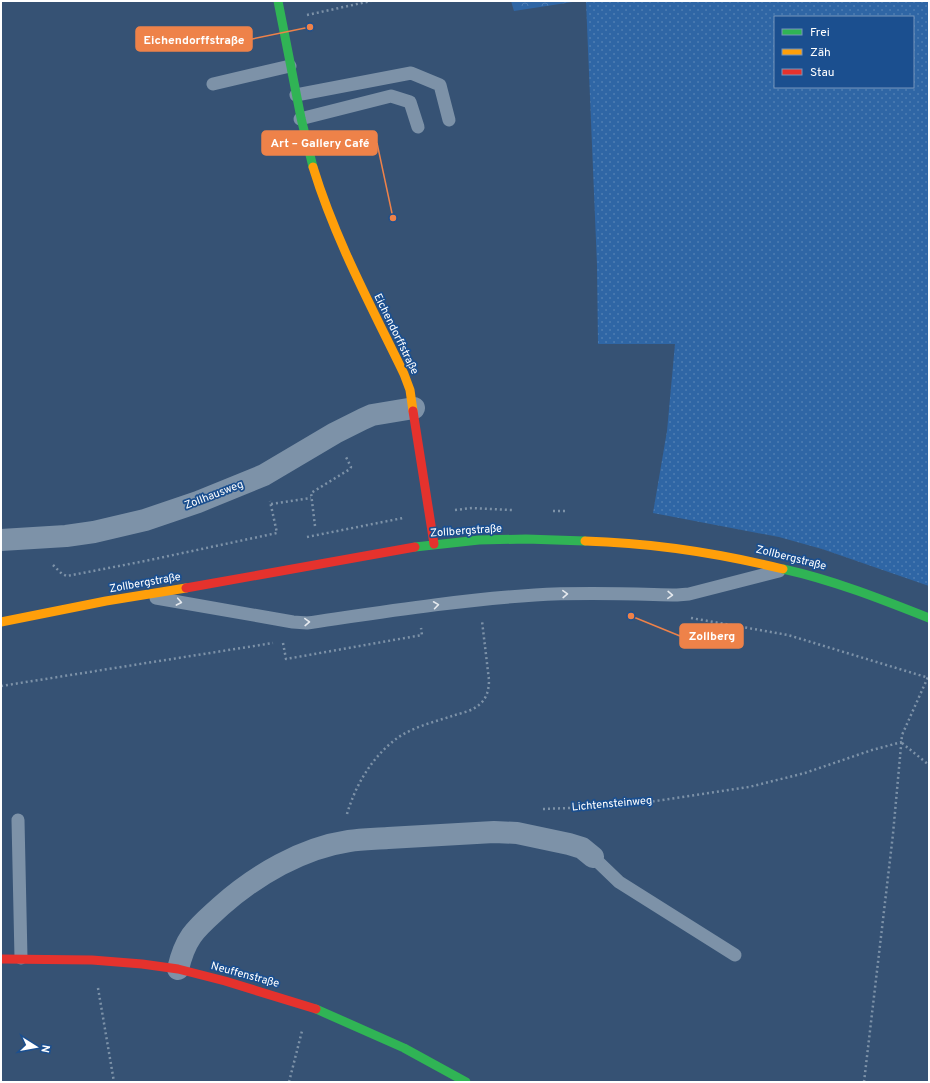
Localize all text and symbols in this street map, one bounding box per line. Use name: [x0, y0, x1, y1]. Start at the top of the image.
legend: [774, 16, 914, 88]
text: Frei: [810, 25, 830, 41]
callout: Eichendorffstraße: [136, 27, 252, 51]
text: Eichendorffstraße: [144, 33, 245, 49]
text: Zäh: [810, 45, 831, 61]
text: Stau: [810, 65, 835, 81]
callout: Art – Gallery Café: [262, 131, 377, 155]
text: Art – Gallery Café: [271, 136, 370, 152]
street label: Eichendorffstraße: [370, 291, 422, 377]
street label: Zollhausweg: [182, 477, 246, 513]
street label: Zollbergstraße: [430, 521, 502, 540]
street label: Zollbergstraße: [754, 542, 828, 574]
street label: Zollbergstraße: [108, 570, 182, 596]
one-way arrow: [562, 590, 568, 598]
one-way arrow: [667, 591, 673, 599]
one-way arrow: [175, 597, 182, 606]
one-way arrow: [433, 601, 439, 610]
one-way arrow: [304, 618, 310, 626]
callout: Zollberg: [680, 624, 743, 648]
text: Zollberg: [689, 629, 735, 645]
street label: Lichtensteinweg: [571, 794, 653, 814]
street label: Neuffenstraße: [209, 959, 281, 991]
north arrow: [16, 1027, 56, 1067]
text: N: [37, 1044, 52, 1054]

